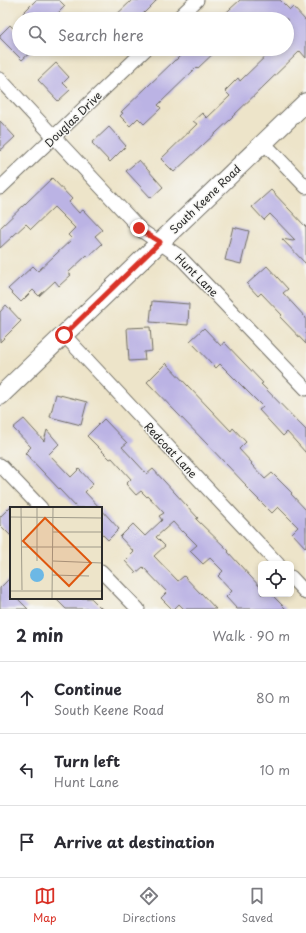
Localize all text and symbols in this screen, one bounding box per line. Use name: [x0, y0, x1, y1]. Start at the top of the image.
search box: [12, 12, 294, 56]
icon: search: [26, 23, 48, 45]
text: Search here: [58, 23, 144, 46]
street label: Douglas Drive: [40, 87, 106, 151]
street label: South Keene Road: [166, 161, 244, 237]
route end: [130, 219, 148, 237]
street label: Hunt Lane: [171, 249, 223, 301]
route start: [55, 326, 73, 344]
street label: Redcoat Lane: [140, 418, 202, 482]
inset map: [10, 507, 102, 599]
map controls: [258, 561, 294, 597]
button: locate: [258, 561, 294, 597]
text: 2 min: [16, 622, 63, 648]
text: Walk · 90 m: [213, 626, 290, 645]
text: Continue: [54, 677, 122, 700]
icon: ahead: [16, 687, 38, 709]
text: 80 m: [256, 688, 290, 707]
text: South Keene Road: [54, 700, 164, 719]
text: Turn left: [54, 749, 120, 772]
icon: left: [16, 759, 38, 781]
text: 10 m: [260, 760, 290, 779]
text: Hunt Lane: [54, 772, 119, 791]
text: Arrive at destination: [54, 830, 215, 853]
icon: arrive: [16, 831, 38, 853]
tab: Map: [33, 885, 56, 926]
tab: Directions: [122, 885, 176, 926]
tab: Saved: [242, 885, 273, 926]

